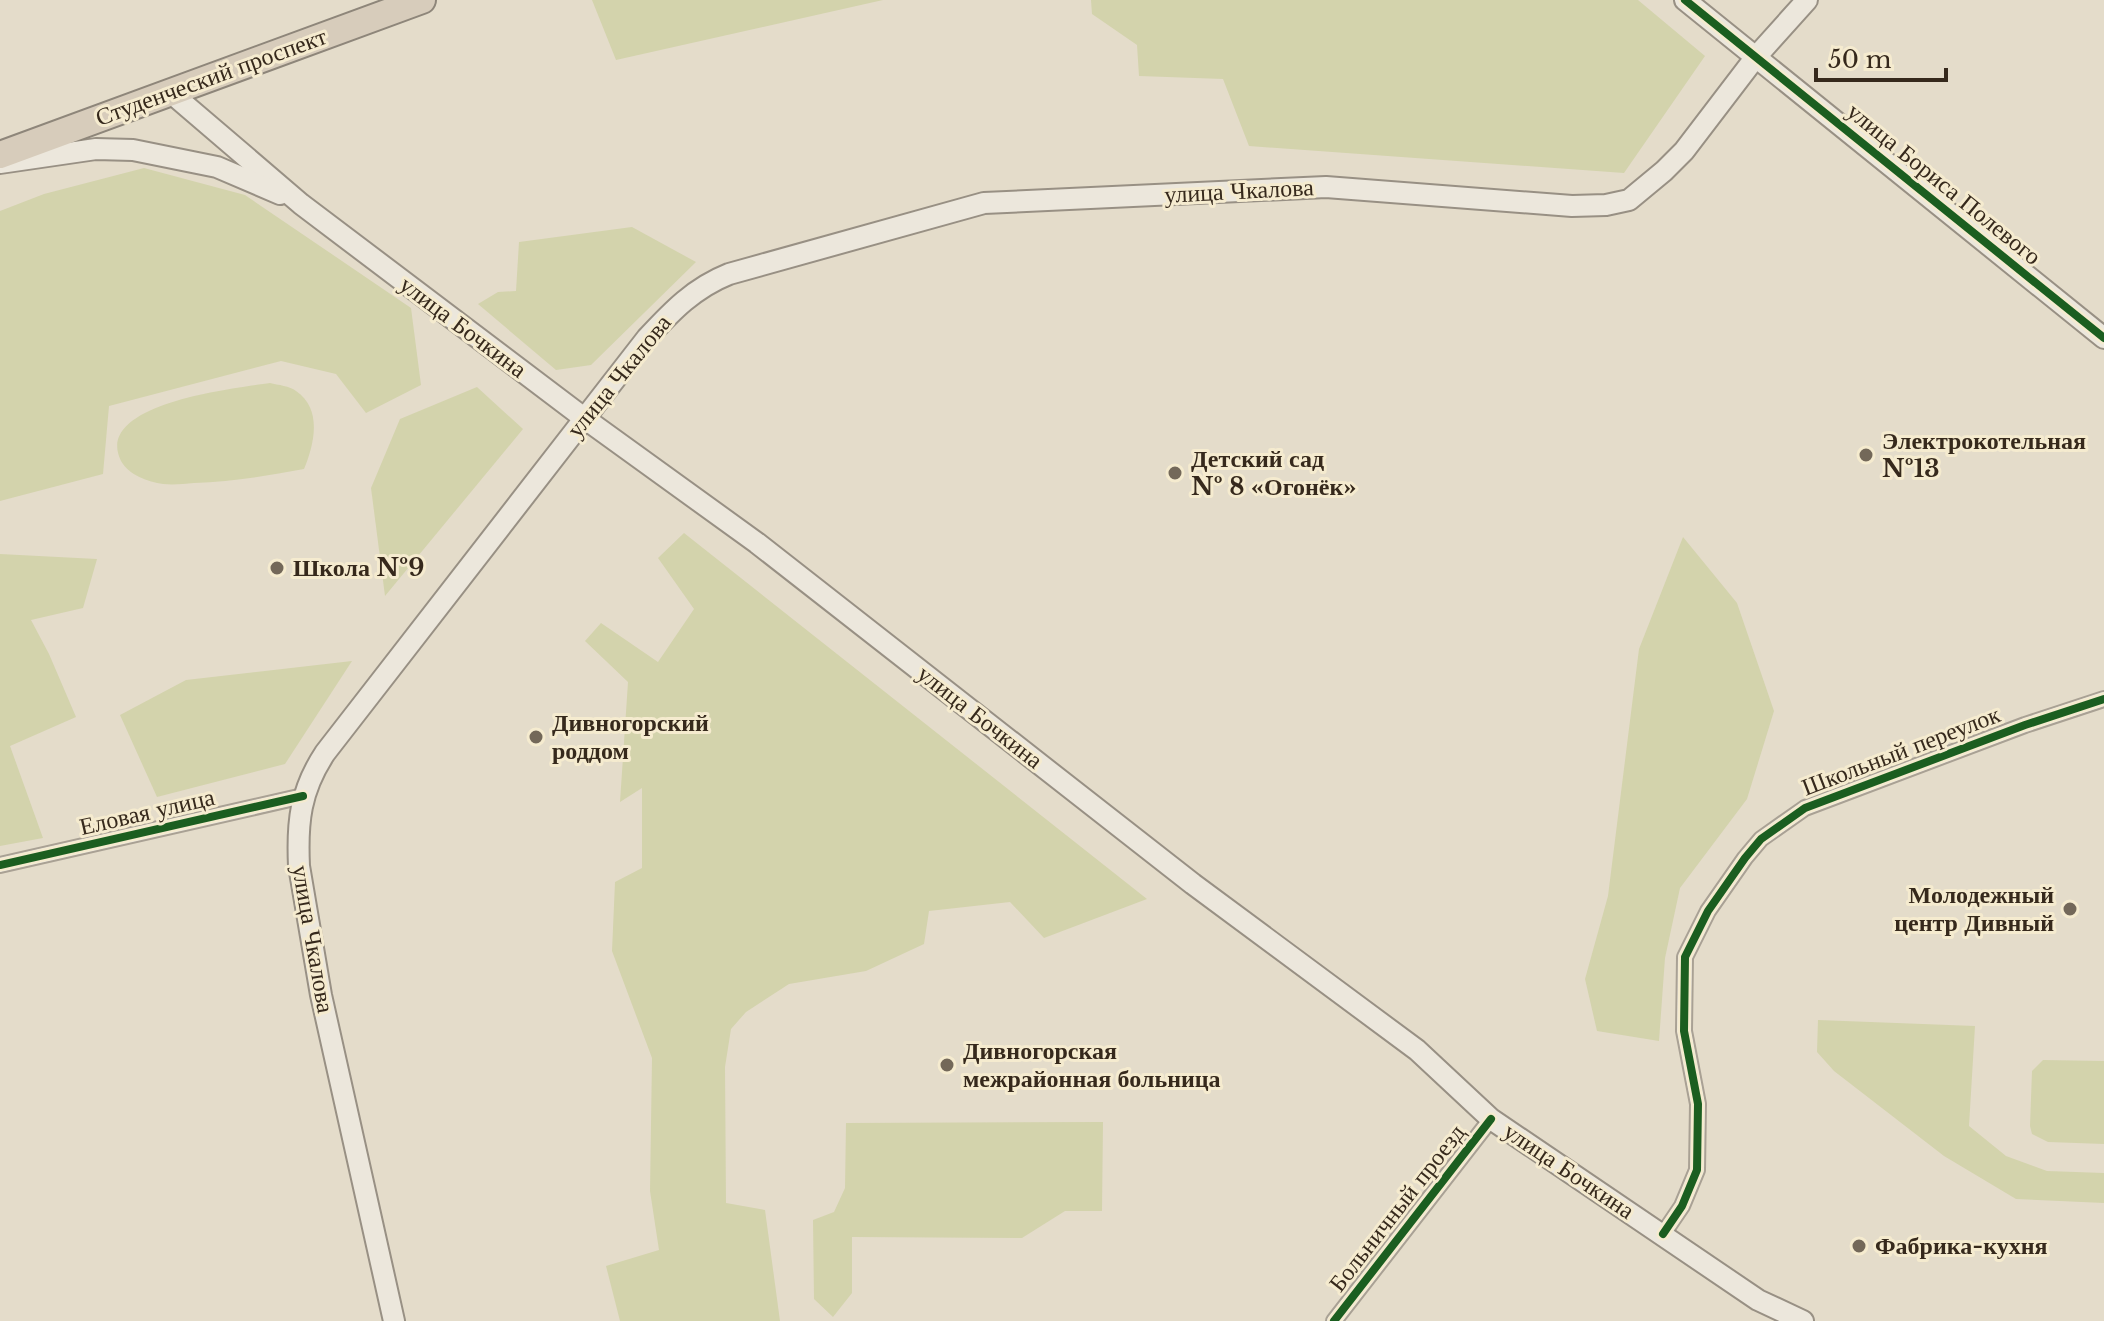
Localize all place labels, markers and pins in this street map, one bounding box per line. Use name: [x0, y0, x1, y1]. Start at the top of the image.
place label: Электрокотельная №13: [1882, 426, 2086, 483]
place label: Детский сад № 8 «Огонёк»: [1191, 444, 1357, 501]
marker: Электрокотельная №13: [1857, 446, 1875, 464]
marker: Детский сад № 8 «Огонёк»: [1166, 464, 1184, 482]
place label: Школа №9: [293, 553, 424, 582]
marker: Школа №9: [268, 559, 286, 577]
place label: Дивногорский роддом: [552, 708, 709, 765]
marker: Дивногорский роддом: [527, 728, 545, 746]
place label: Молодежный центр Дивный: [1894, 880, 2054, 937]
marker: Молодежный центр Дивный: [2061, 900, 2079, 918]
place label: Дивногорская межрайонная больница: [963, 1036, 1221, 1093]
marker: Дивногорская межрайонная больница: [938, 1056, 956, 1074]
place label: Фабрика-кухня: [1875, 1231, 2048, 1260]
marker: Фабрика-кухня: [1850, 1237, 1868, 1255]

